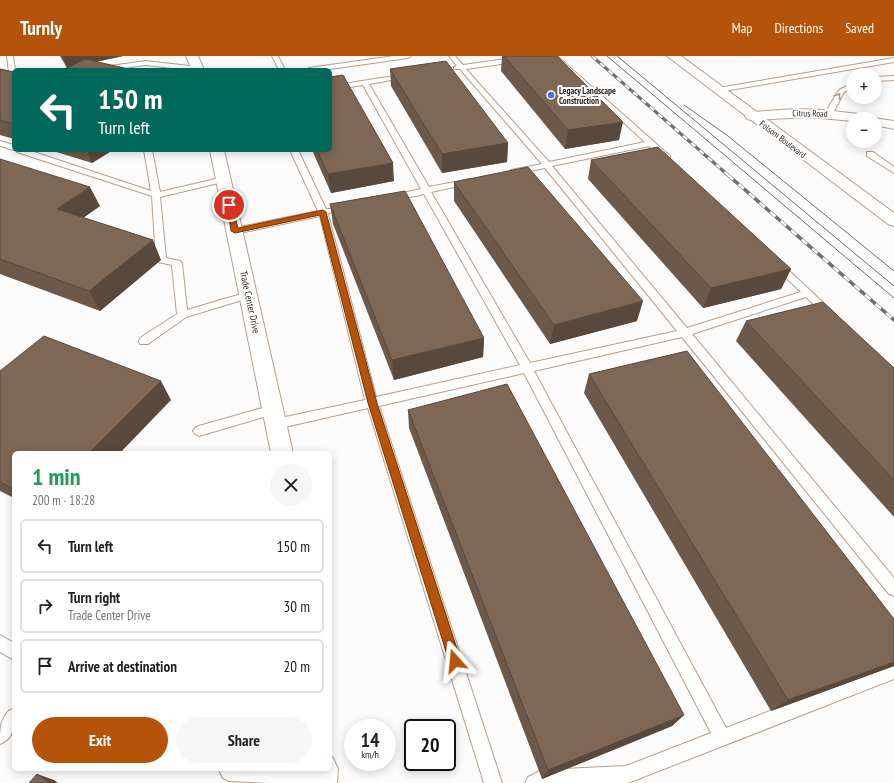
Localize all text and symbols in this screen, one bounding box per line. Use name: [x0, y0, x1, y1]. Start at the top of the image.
text: Turnly: [20, 16, 62, 40]
text: Map: [732, 19, 752, 37]
text: Directions: [774, 19, 823, 37]
text: Saved: [845, 19, 874, 37]
map controls: [846, 68, 882, 148]
button: +: [846, 68, 882, 104]
text: 150 m: [98, 80, 162, 117]
icon: left: [32, 84, 84, 136]
place label: Legacy Landscape Construction: [559, 85, 616, 106]
marker: Legacy Landscape Construction: [546, 90, 556, 100]
one-way arrow: [833, 94, 840, 101]
street label: Citrus Road: [792, 107, 828, 119]
button: −: [846, 112, 882, 148]
text: Turn left: [98, 116, 150, 139]
street label: Folsom Boulevard: [758, 118, 809, 160]
pin: [212, 188, 246, 222]
icon: arrive: [218, 194, 240, 216]
street label: Trade Center Drive: [237, 270, 263, 334]
text: 1 min: [32, 461, 80, 492]
button: close: [270, 464, 312, 506]
text: 200 m · 18:28: [32, 492, 95, 509]
icon: left: [34, 535, 56, 557]
text: Turn left: [68, 537, 113, 556]
text: 150 m: [277, 537, 310, 556]
text: Turn right: [68, 588, 120, 607]
icon: right: [34, 595, 56, 617]
text: 30 m: [284, 597, 310, 616]
text: Trade Center Drive: [68, 607, 151, 624]
position arrow: [434, 640, 476, 682]
icon: arrive: [34, 655, 56, 677]
text: Arrive at destination: [68, 657, 177, 676]
text: 20 m: [284, 657, 310, 676]
button: Exit: [32, 717, 168, 763]
button: Share: [176, 717, 312, 763]
speed limit sign: 20: [404, 719, 456, 771]
text: 14: [360, 727, 380, 753]
text: km/h: [361, 748, 379, 761]

